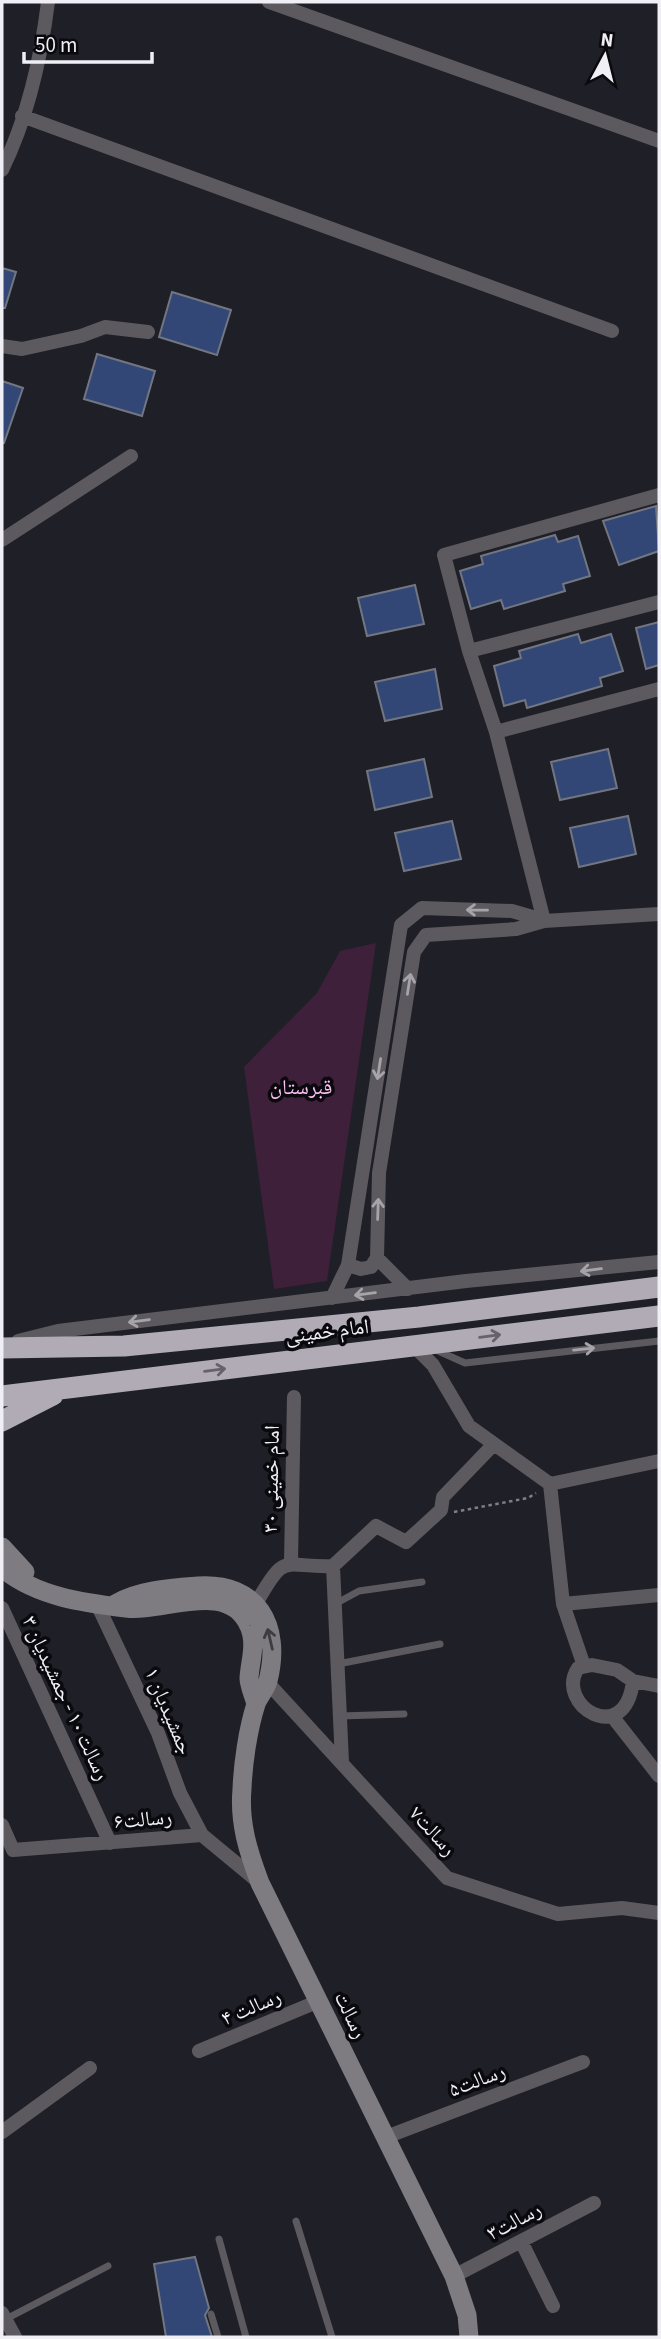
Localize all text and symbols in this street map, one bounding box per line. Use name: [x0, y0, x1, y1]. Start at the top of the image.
scale bar: [24, 21, 152, 65]
north arrow: [570, 21, 640, 91]
text: N: [599, 26, 615, 55]
text: 50 m: [35, 30, 77, 60]
one-way arrow: [466, 903, 489, 916]
one-way arrow: [403, 973, 416, 996]
one-way arrow: [372, 1057, 385, 1079]
park label: قبرستان: [270, 1072, 332, 1102]
one-way arrow: [372, 1198, 385, 1221]
one-way arrow: [581, 1263, 603, 1276]
one-way arrow: [354, 1287, 377, 1300]
street label: امام خمینی: [283, 1311, 371, 1351]
one-way arrow: [129, 1315, 151, 1328]
one-way arrow: [478, 1330, 501, 1343]
one-way arrow: [572, 1343, 595, 1356]
one-way arrow: [204, 1363, 226, 1376]
street label: امام خمینی ۳۰: [255, 1425, 287, 1533]
street label: رسالت ۱۰ - جمشیدیان ۳: [15, 1611, 117, 1785]
one-way arrow: [262, 1628, 276, 1651]
street label: جمشیدیان ۱: [137, 1663, 201, 1759]
street label: رسالت۷: [402, 1799, 464, 1863]
street label: رسالت۶: [113, 1802, 173, 1836]
street label: رسالت ۴: [216, 1981, 286, 2033]
street label: رسالت: [327, 1986, 375, 2044]
street label: رسالت۵: [444, 2056, 510, 2104]
street label: رسالت۳: [481, 2194, 547, 2248]

